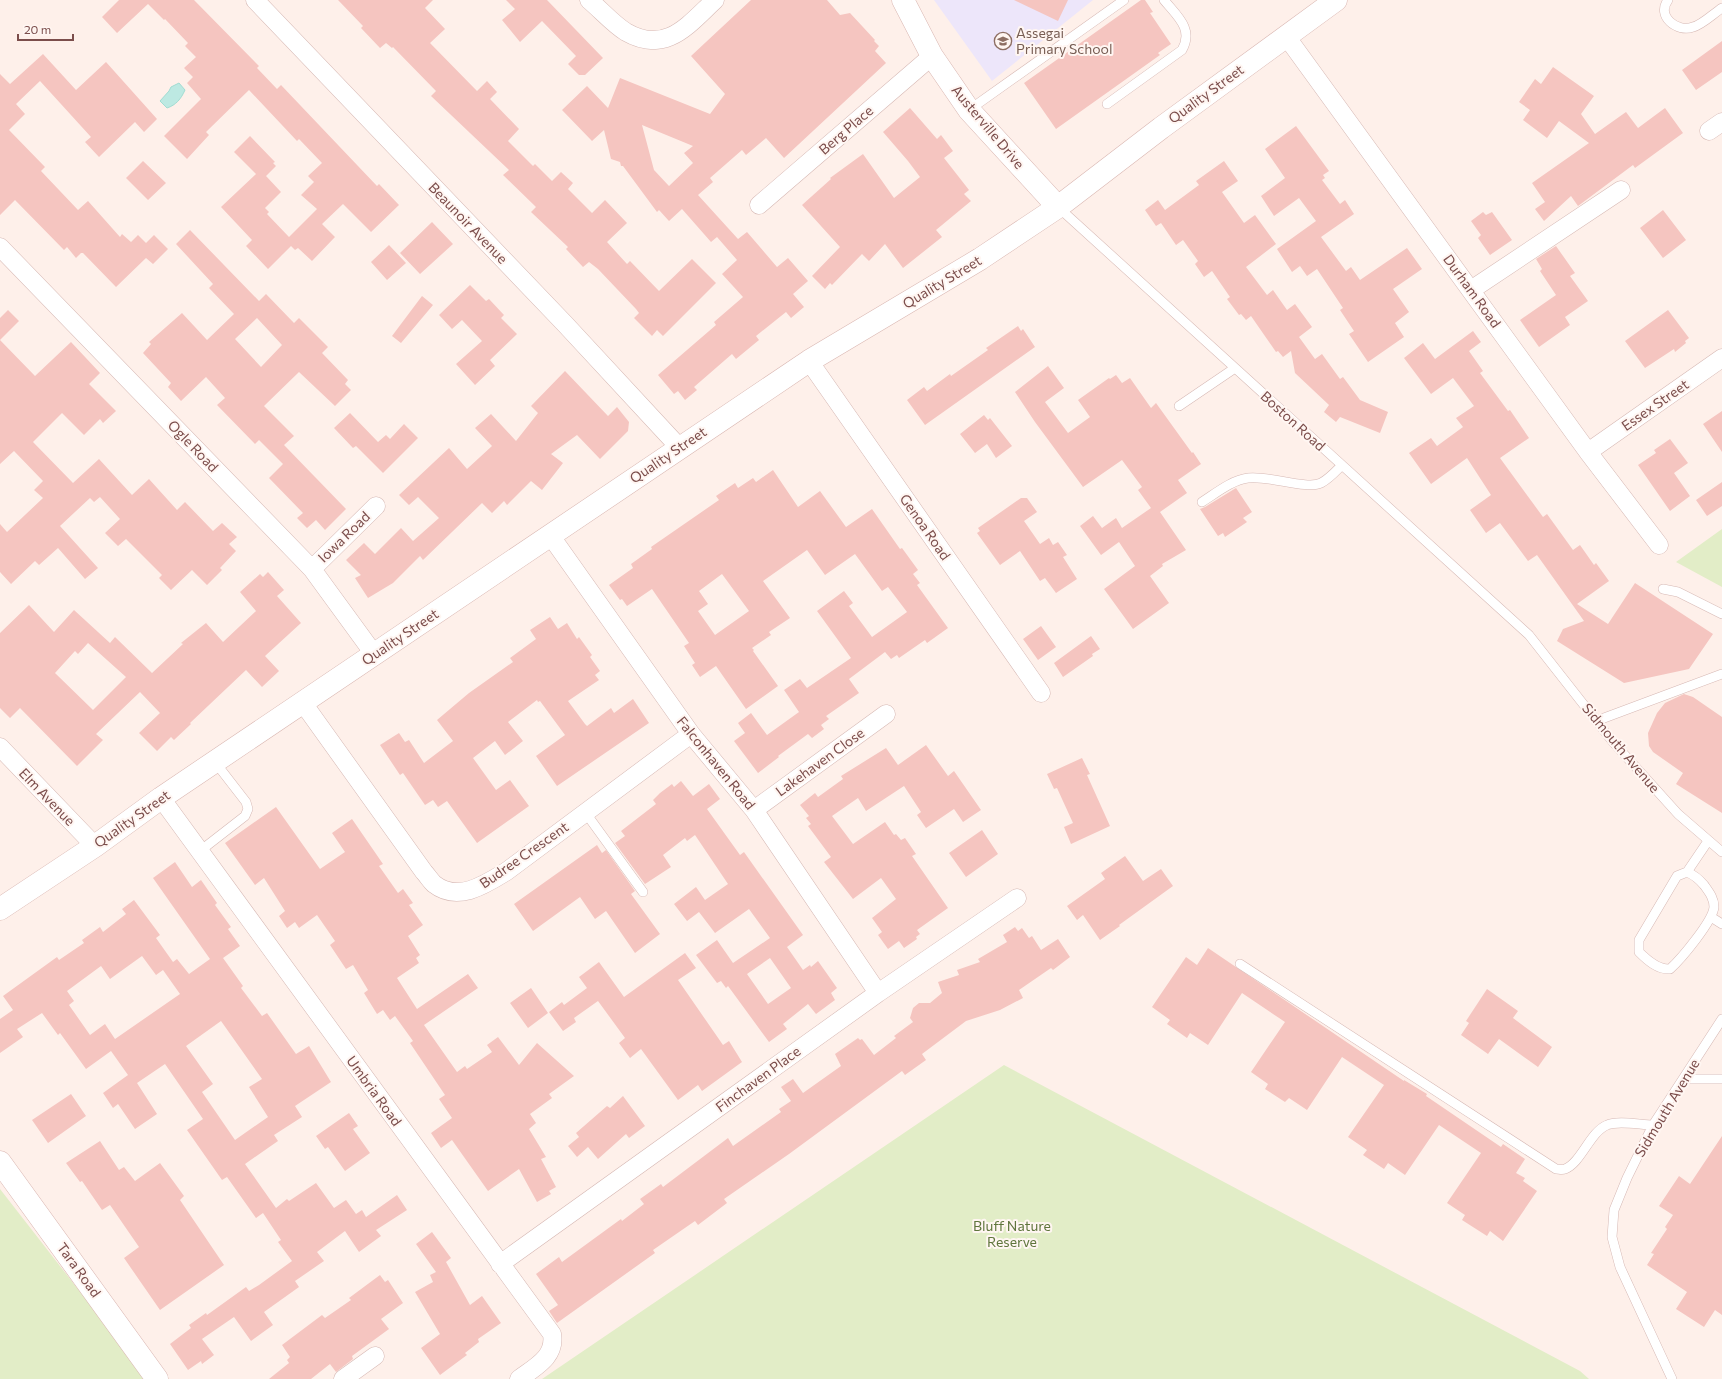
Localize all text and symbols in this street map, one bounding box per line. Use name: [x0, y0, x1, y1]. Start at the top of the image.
scale bar: [18, 16, 73, 42]
text: 20 m: [24, 22, 51, 36]
place label: Assegai Primary School: [1016, 24, 1112, 57]
school or university icon: Assegai Primary School: [993, 31, 1013, 51]
street label: Quality Street: [1165, 60, 1247, 127]
street label: Austerville Drive: [948, 81, 1028, 172]
street label: Berg Place: [815, 101, 876, 158]
street label: Beaunoir Avenue: [425, 178, 511, 267]
street label: Quality Street: [899, 251, 984, 312]
street label: Durham Road: [1440, 251, 1505, 331]
street label: Essex Street: [1618, 375, 1692, 434]
street label: Boston Road: [1258, 387, 1329, 454]
street label: Ogle Road: [165, 416, 222, 475]
street label: Quality Street: [626, 423, 710, 487]
street label: Genoa Road: [896, 490, 954, 563]
street label: Iowa Road: [314, 508, 373, 566]
street label: Quality Street: [358, 605, 442, 669]
street label: Sidmouth Avenue: [1579, 700, 1664, 796]
street label: Falconhaven Road: [674, 713, 759, 813]
street label: Lakehaven Close: [772, 724, 867, 799]
street label: Elm Avenue: [16, 764, 79, 829]
street label: Quality Street: [90, 786, 173, 851]
street label: Budree Crescent: [476, 818, 572, 892]
street label: Finchaven Place: [712, 1042, 803, 1115]
street label: Umbria Road: [343, 1052, 406, 1129]
street label: Sidmouth Avenue: [1631, 1056, 1703, 1160]
park label: Bluff Nature Reserve: [973, 1217, 1051, 1250]
street label: Tara Road: [54, 1239, 105, 1300]

